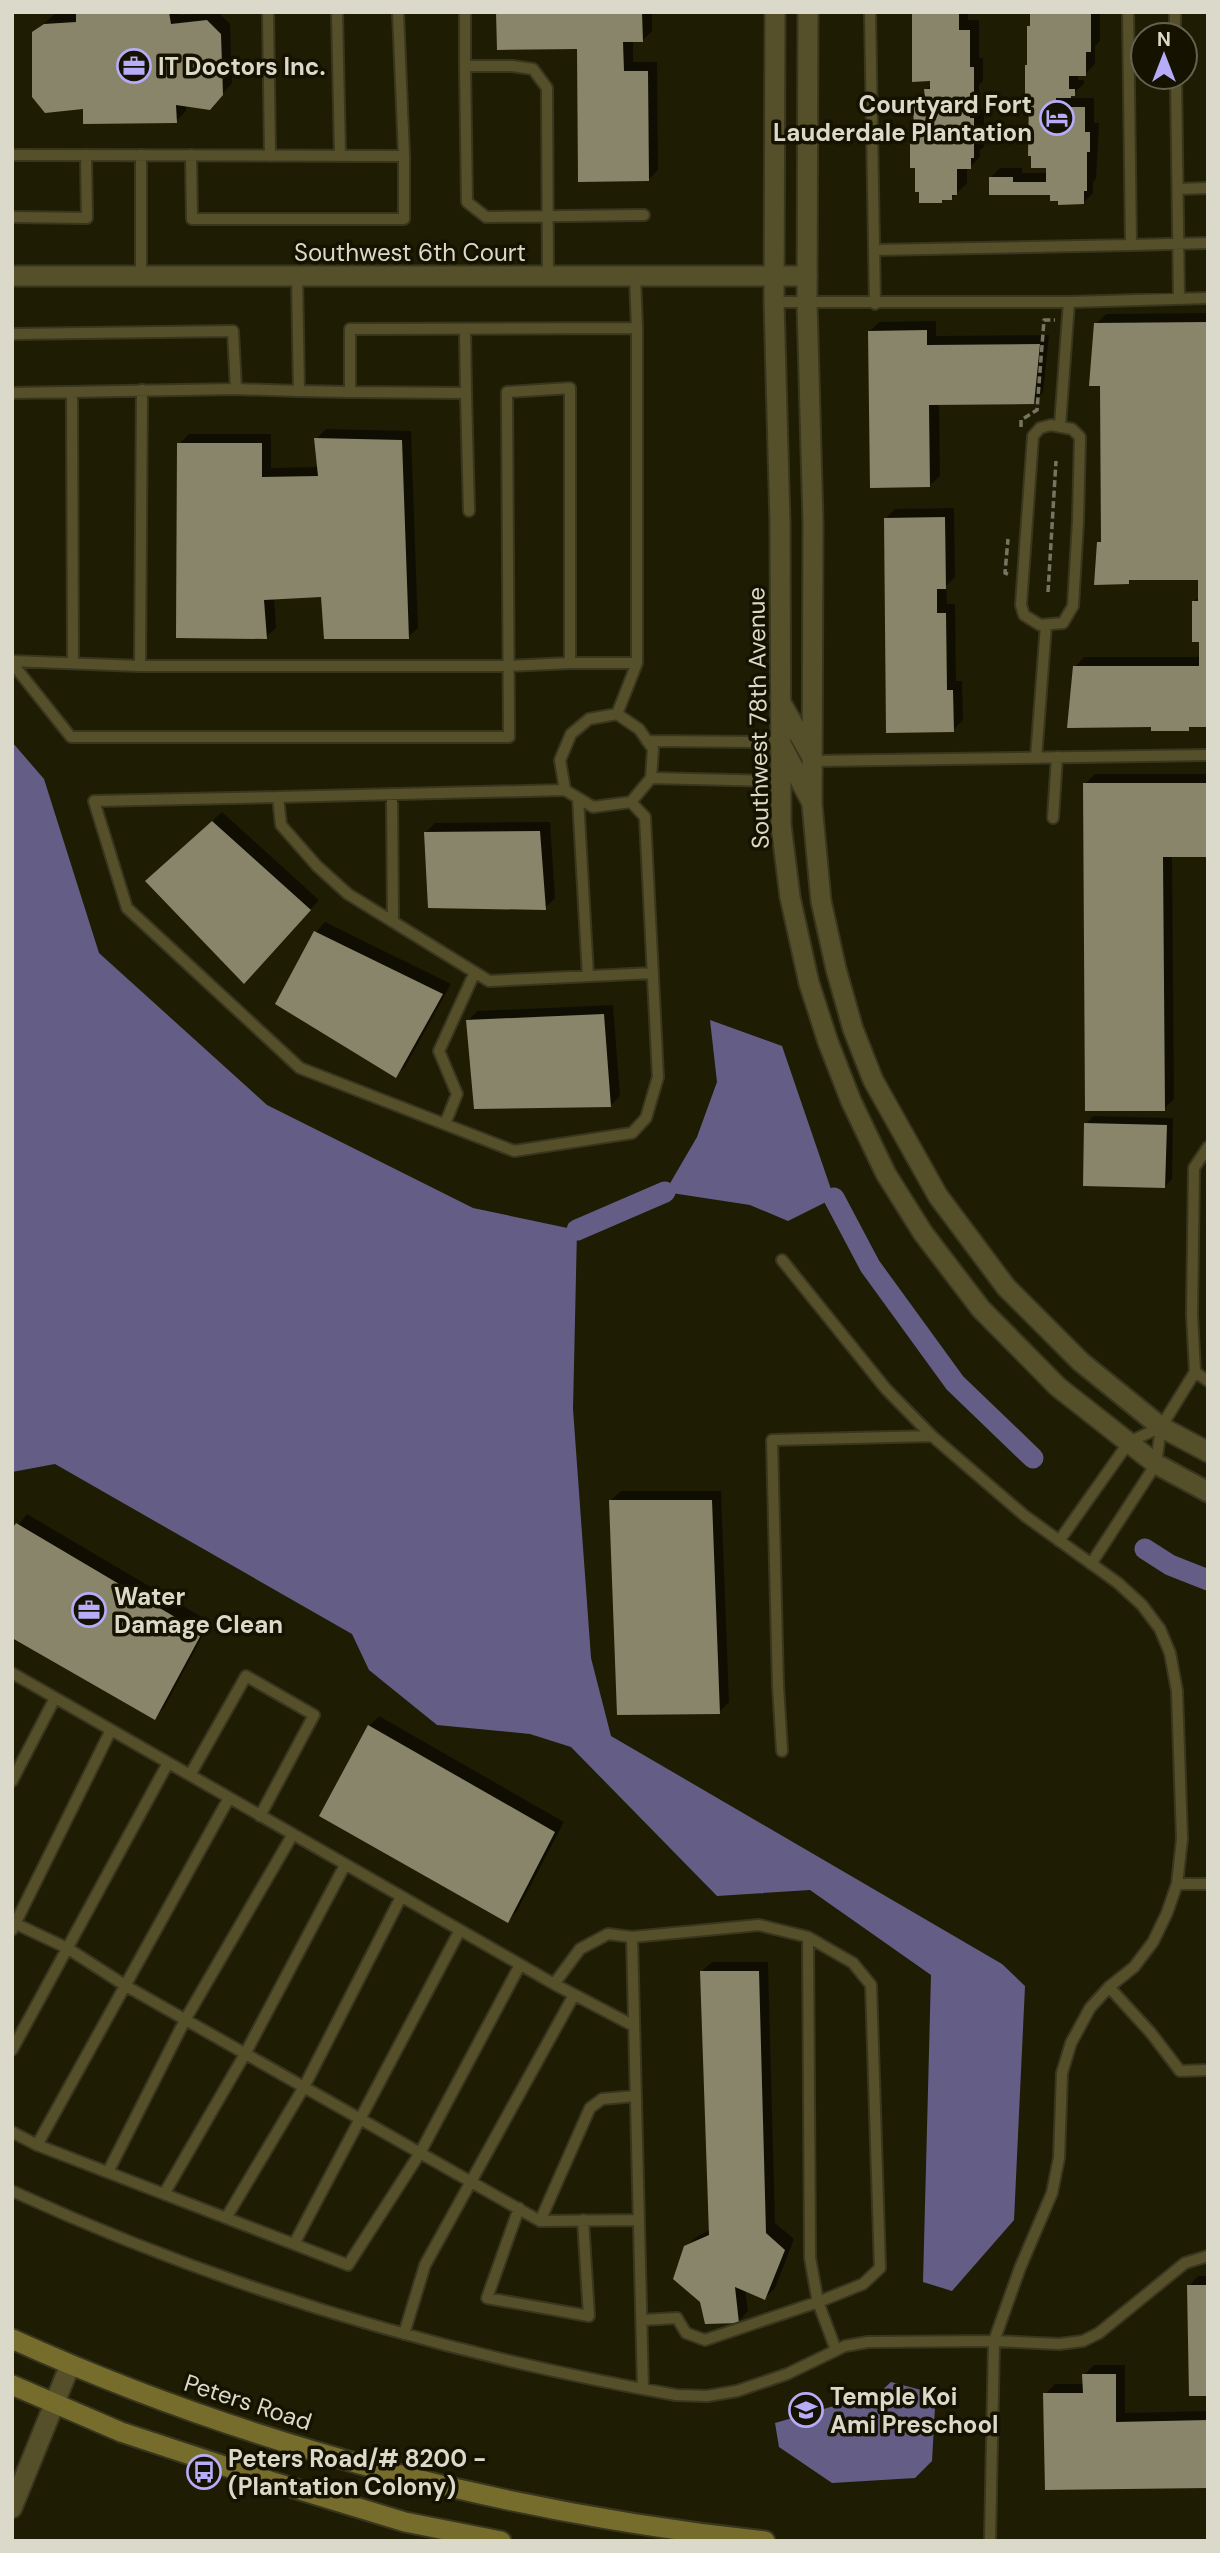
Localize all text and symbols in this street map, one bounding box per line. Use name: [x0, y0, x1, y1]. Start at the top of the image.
north arrow: [1129, 21, 1199, 91]
text: N: [1157, 27, 1171, 52]
office icon: IT Doctors Inc.: [115, 47, 153, 85]
place label: IT Doctors Inc.: [158, 51, 325, 82]
place label: Courtyard Fort Lauderdale Plantation: [773, 89, 1032, 148]
hotel icon: Courtyard Fort Lauderdale Plantation: [1038, 99, 1076, 137]
street label: Southwest 6th Court: [294, 237, 526, 268]
street label: Southwest 78th Avenue: [740, 587, 776, 849]
place label: Water Damage Clean: [114, 1581, 283, 1640]
office icon: Water Damage Clean: [70, 1591, 108, 1629]
street label: Peters Road: [180, 2367, 316, 2437]
place label: Temple Koi Ami Preschool: [830, 2381, 998, 2440]
school or university icon: Temple Koi Ami Preschool: [787, 2391, 825, 2429]
place label: Peters Road/# 8200 - (Plantation Colony): [228, 2443, 487, 2502]
bus stop icon: Peters Road/# 8200 - (Plantation Colony): [185, 2453, 223, 2491]

